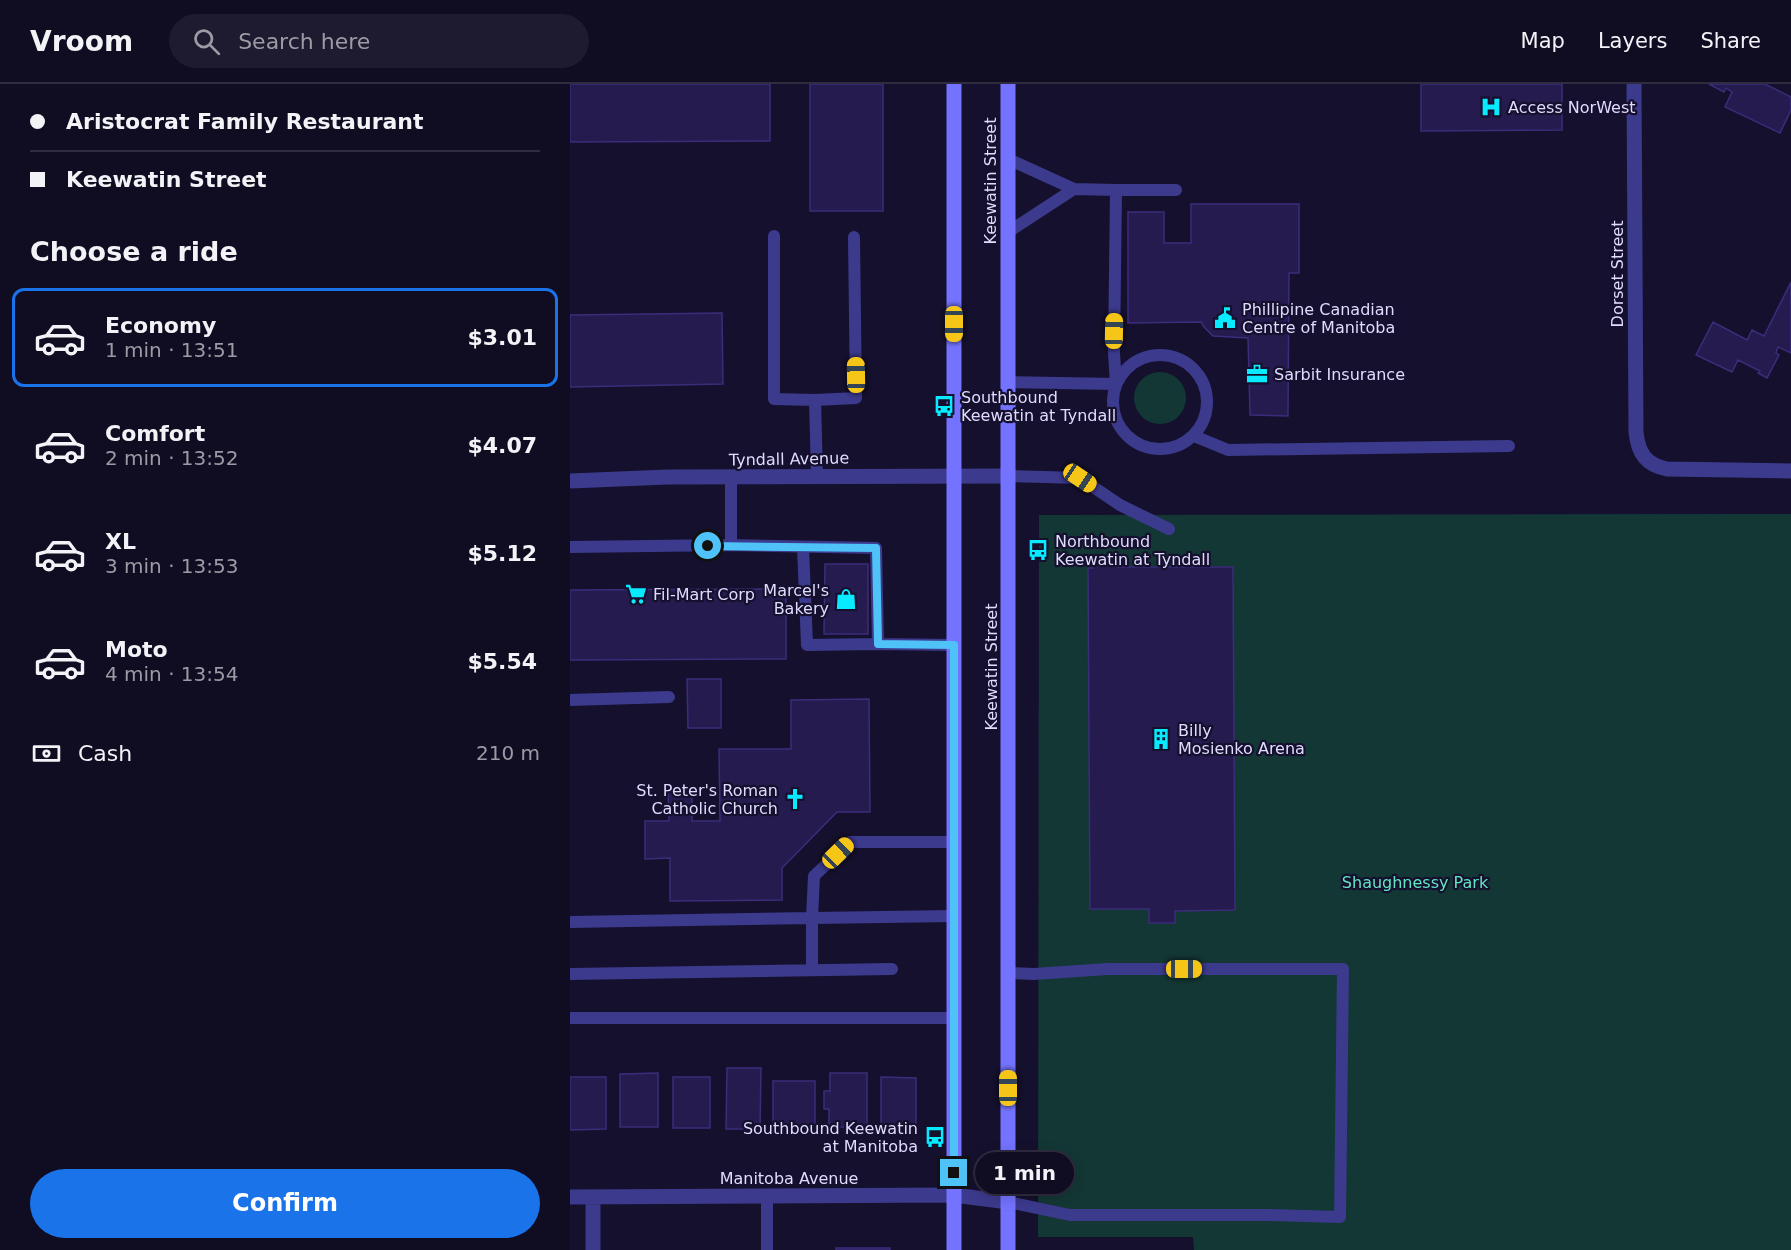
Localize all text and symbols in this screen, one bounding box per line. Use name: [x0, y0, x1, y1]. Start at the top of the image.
search box: [169, 14, 589, 68]
text: Vroom: [30, 25, 133, 58]
icon: search: [190, 25, 223, 58]
text: Search here: [238, 29, 370, 54]
text: Map: [1521, 29, 1565, 53]
text: Layers: [1598, 29, 1667, 53]
text: Share: [1700, 29, 1761, 53]
hospital icon: Access NorWest: [1479, 95, 1503, 119]
place label: Access NorWest: [1508, 98, 1636, 117]
text: Aristocrat Family Restaurant: [66, 109, 424, 134]
street label: Keewatin Street: [981, 118, 1000, 244]
text: Keewatin Street: [66, 167, 267, 192]
street label: Dorset Street: [1608, 221, 1627, 327]
text: Choose a ride: [30, 236, 238, 267]
place label: Phillipine Canadian Centre of Manitoba: [1242, 300, 1395, 337]
car: [945, 306, 963, 342]
public building icon: Phillipine Canadian Centre of Manitoba: [1213, 306, 1237, 330]
icon: car: [33, 311, 87, 365]
text: Economy: [105, 313, 216, 338]
car: [1105, 313, 1123, 349]
text: $3.01: [467, 325, 537, 350]
text: 1 min · 13:51: [105, 338, 239, 362]
car: [847, 357, 865, 393]
office icon: Sarbit Insurance: [1245, 362, 1269, 386]
place label: Sarbit Insurance: [1274, 365, 1405, 384]
place label: Southbound Keewatin at Tyndall: [961, 388, 1116, 425]
bus stop icon: Southbound Keewatin at Tyndall: [932, 394, 956, 418]
icon: car: [33, 419, 87, 473]
text: Comfort: [105, 421, 205, 446]
text: $4.07: [467, 433, 537, 458]
text: 2 min · 13:52: [105, 446, 239, 470]
street label: Tyndall Avenue: [728, 448, 849, 470]
car: [1060, 460, 1100, 496]
icon: car: [33, 527, 87, 581]
text: XL: [105, 529, 136, 554]
route start: [694, 532, 721, 559]
place label: Northbound Keewatin at Tyndall: [1055, 532, 1210, 569]
bus stop icon: Northbound Keewatin at Tyndall: [1026, 538, 1050, 562]
text: $5.12: [467, 541, 537, 566]
text: 3 min · 13:53: [105, 554, 239, 578]
place label: Marcel's Bakery: [763, 581, 829, 618]
supermarket icon: Fil-Mart Corp: [624, 582, 648, 606]
place label: Fil-Mart Corp: [653, 585, 755, 604]
shop icon: Marcel's Bakery: [834, 587, 858, 611]
street label: Keewatin Street: [982, 604, 1001, 730]
icon: car: [33, 635, 87, 689]
text: Moto: [105, 637, 168, 662]
text: $5.54: [467, 649, 537, 674]
text: 4 min · 13:54: [105, 662, 239, 686]
place label: Billy Mosienko Arena: [1178, 721, 1305, 758]
building icon: Billy Mosienko Arena: [1149, 727, 1173, 751]
icon: cash: [30, 737, 63, 770]
text: Cash: [78, 741, 132, 766]
text: 210 m: [476, 741, 540, 765]
place label: St. Peter's Roman Catholic Church: [636, 781, 778, 818]
church icon: St. Peter's Roman Catholic Church: [783, 787, 807, 811]
car: [819, 834, 857, 872]
park label: Shaughnessy Park: [1342, 873, 1489, 892]
car: [1166, 960, 1202, 978]
car: [999, 1070, 1017, 1106]
place label: Southbound Keewatin at Manitoba: [743, 1119, 918, 1156]
bus stop icon: Southbound Keewatin at Manitoba: [923, 1125, 947, 1149]
callout: 1 min: [975, 1152, 1074, 1194]
route end: [940, 1159, 967, 1186]
text: 1 min: [993, 1161, 1056, 1185]
button: Confirm: [30, 1169, 540, 1238]
street label: Manitoba Avenue: [720, 1169, 858, 1188]

